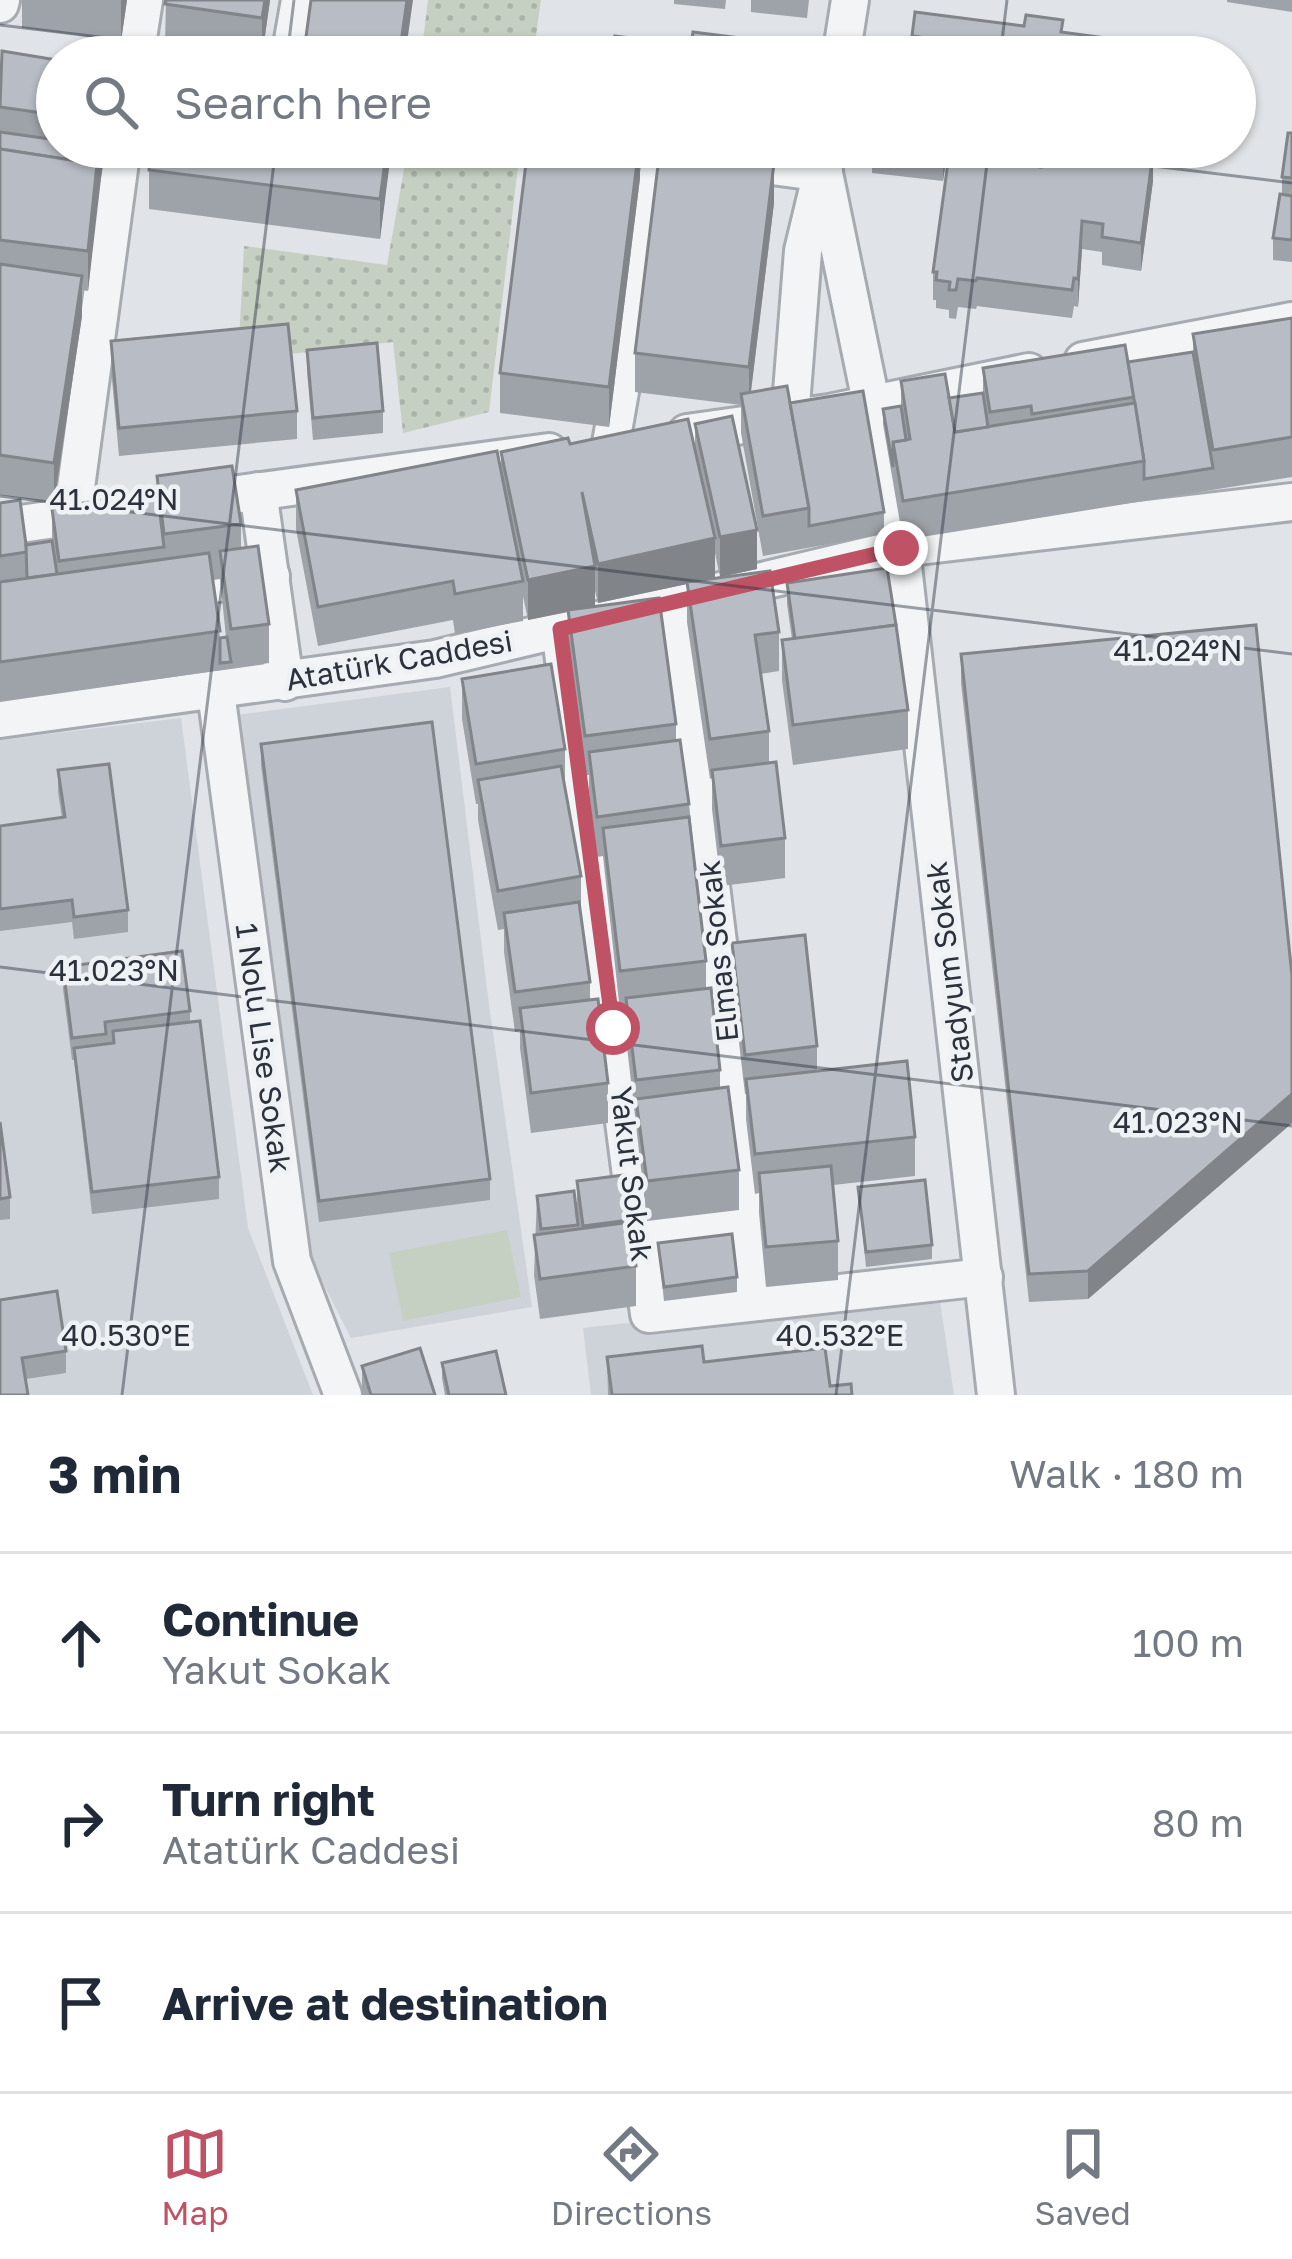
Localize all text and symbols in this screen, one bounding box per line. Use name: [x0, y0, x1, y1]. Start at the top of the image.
search box: [36, 36, 1256, 168]
icon: search: [78, 69, 144, 135]
text: Search here: [174, 75, 432, 129]
text: 41.024°N: [49, 481, 179, 517]
route end: [874, 521, 928, 575]
street label: Atatürk Caddesi: [283, 622, 515, 698]
text: 41.024°N: [1113, 632, 1243, 668]
street label: Elmas Sokak: [691, 858, 745, 1044]
street label: Stadyum Sokak: [918, 859, 980, 1085]
street label: 1 Nolu Lise Sokak: [229, 921, 299, 1175]
text: 41.023°N: [49, 952, 179, 988]
route start: [586, 1001, 640, 1055]
street label: Yakut Sokak: [603, 1084, 661, 1264]
text: 41.023°N: [1113, 1104, 1243, 1140]
text: 40.530°E: [61, 1317, 191, 1353]
text: 40.532°E: [776, 1317, 904, 1353]
text: 3 min: [48, 1443, 181, 1504]
text: Walk · 180 m: [1009, 1450, 1244, 1497]
text: Continue: [162, 1592, 359, 1646]
icon: ahead: [48, 1610, 114, 1676]
text: 100 m: [1132, 1619, 1244, 1666]
text: Yakut Sokak: [162, 1646, 391, 1693]
text: Turn right: [162, 1772, 375, 1826]
icon: right: [48, 1790, 114, 1856]
text: 80 m: [1152, 1799, 1244, 1846]
text: Atatürk Caddesi: [162, 1826, 460, 1873]
icon: arrive: [48, 1970, 114, 2036]
text: Arrive at destination: [162, 1976, 608, 2030]
tab: Map: [161, 2121, 229, 2232]
tab: Directions: [551, 2121, 712, 2232]
tab: Saved: [1034, 2121, 1131, 2232]

